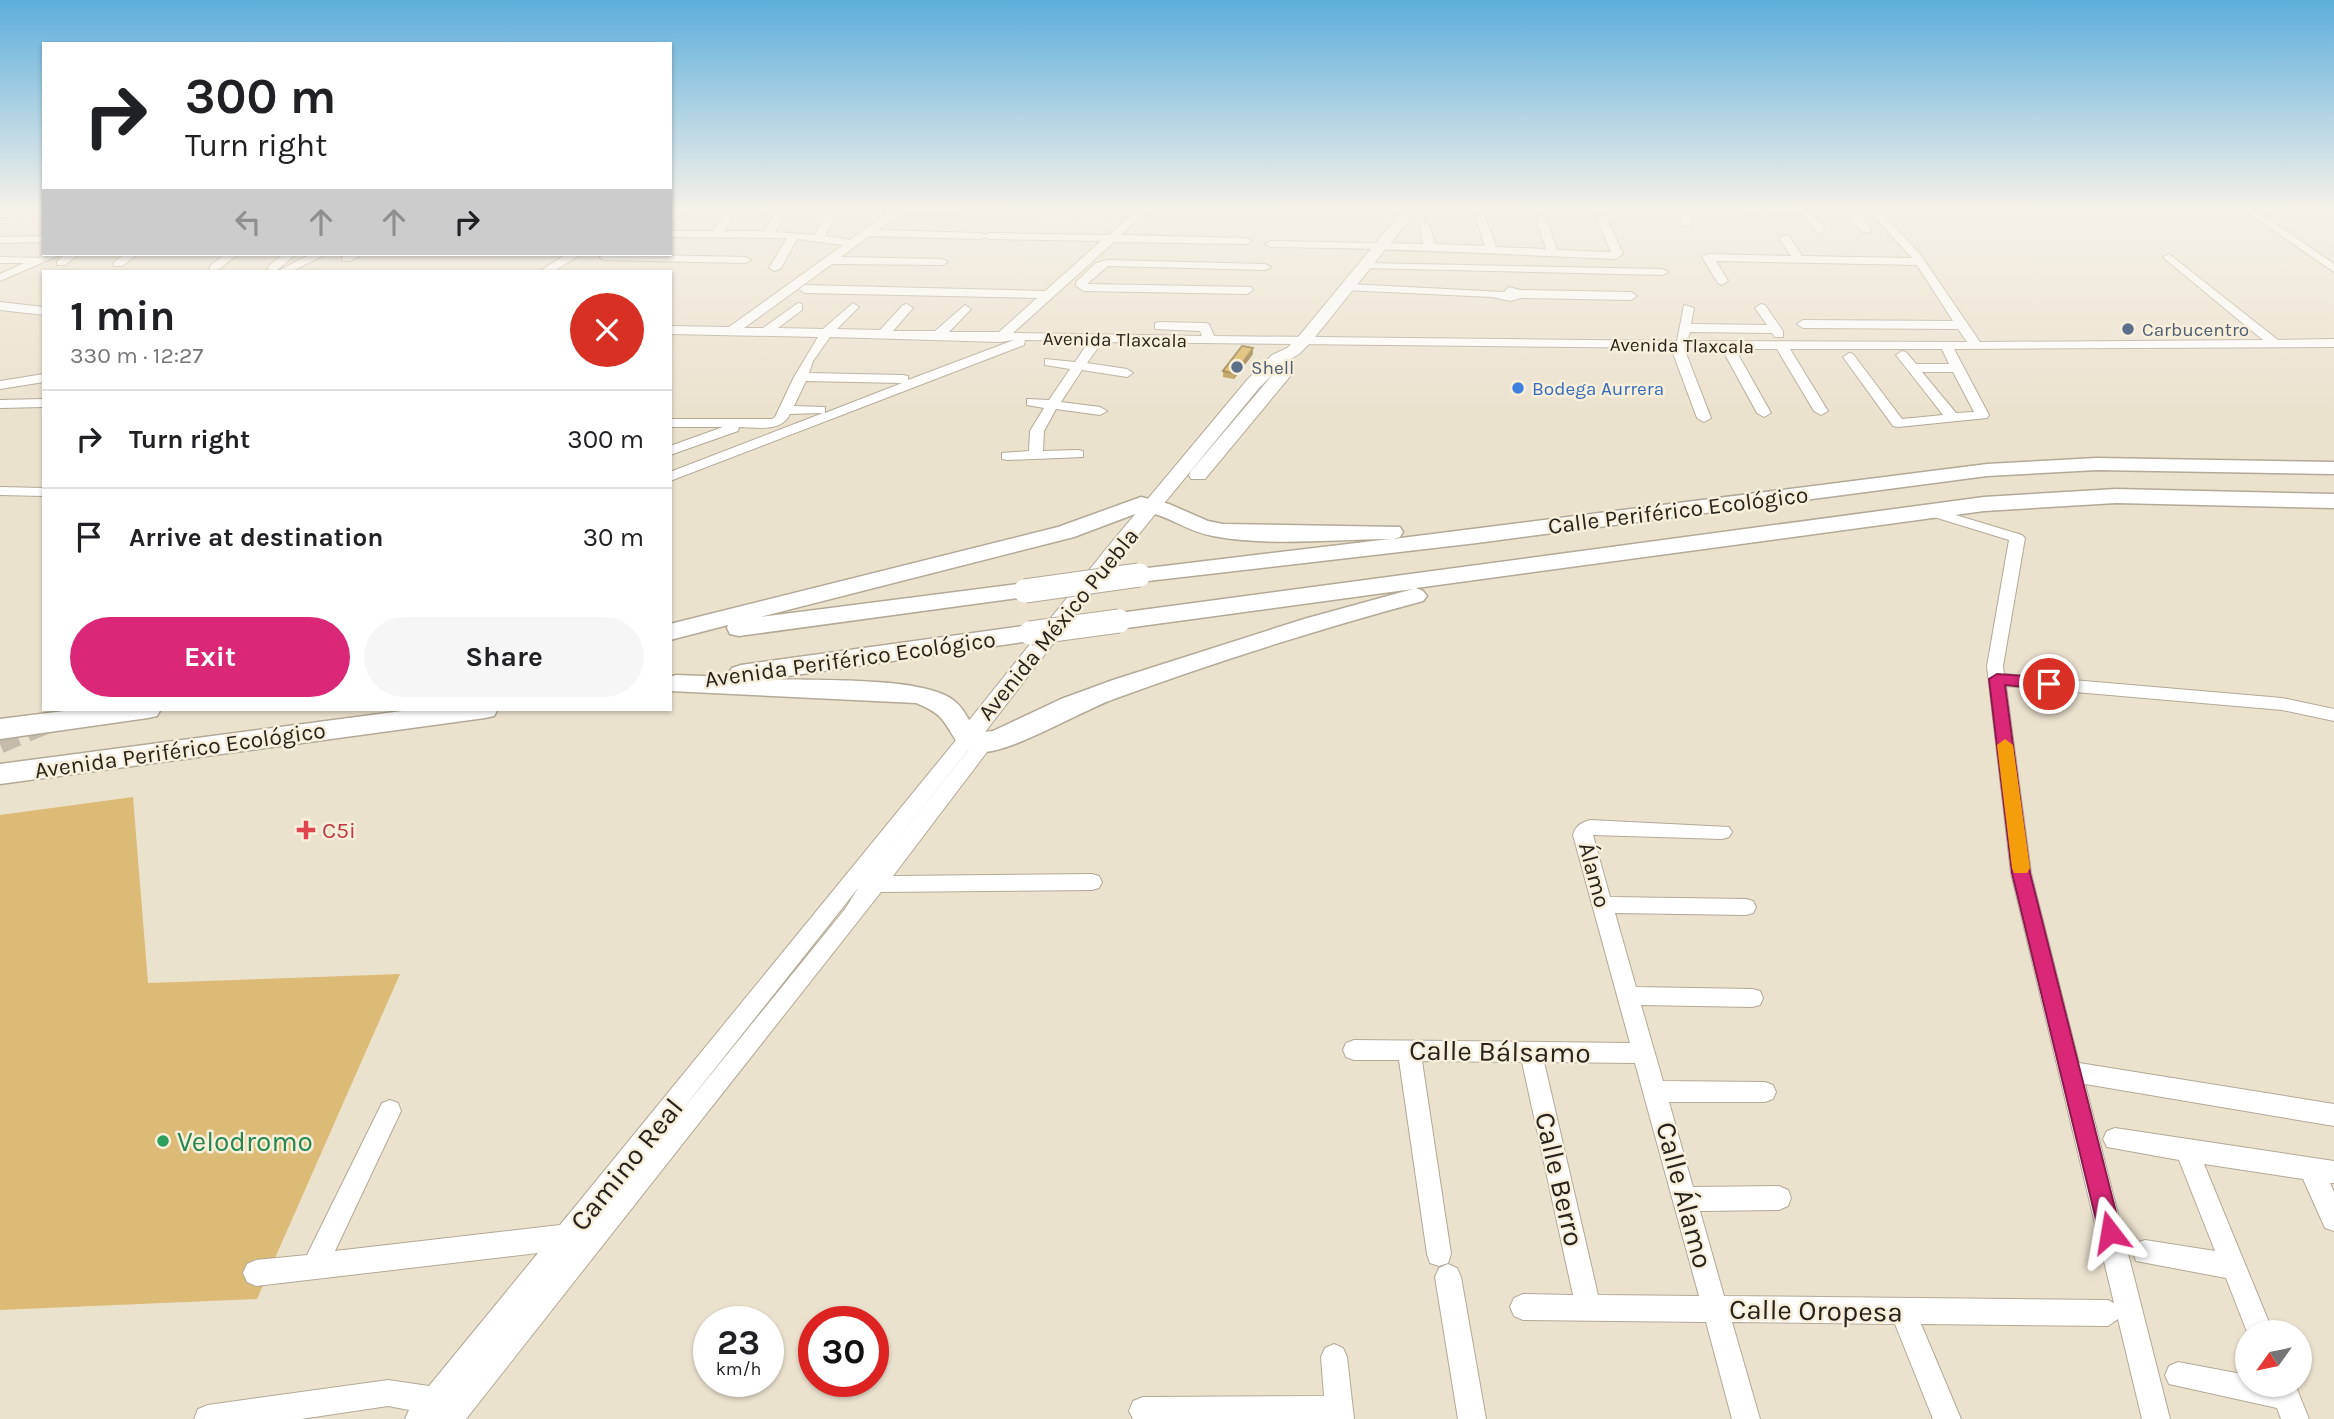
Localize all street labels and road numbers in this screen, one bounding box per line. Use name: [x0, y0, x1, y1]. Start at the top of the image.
street label: Avenida Tlaxcala: [1043, 328, 1187, 352]
street label: Avenida Tlaxcala: [1610, 334, 1754, 358]
street label: Calle Periférico Ecológico: [1546, 481, 1810, 540]
street label: Avenida México Puebla: [973, 523, 1144, 726]
street label: Avenida Periférico Ecológico: [703, 626, 997, 693]
street label: Avenida Periférico Ecológico: [33, 717, 327, 784]
street label: Álamo: [1573, 840, 1616, 911]
street label: Calle Bálsamo: [1409, 1033, 1591, 1070]
street label: Camino Real: [563, 1091, 690, 1237]
street label: Calle Berro: [1528, 1109, 1591, 1249]
street label: Calle Álamo: [1649, 1118, 1721, 1272]
street label: Calle Oropesa: [1729, 1292, 1903, 1329]

